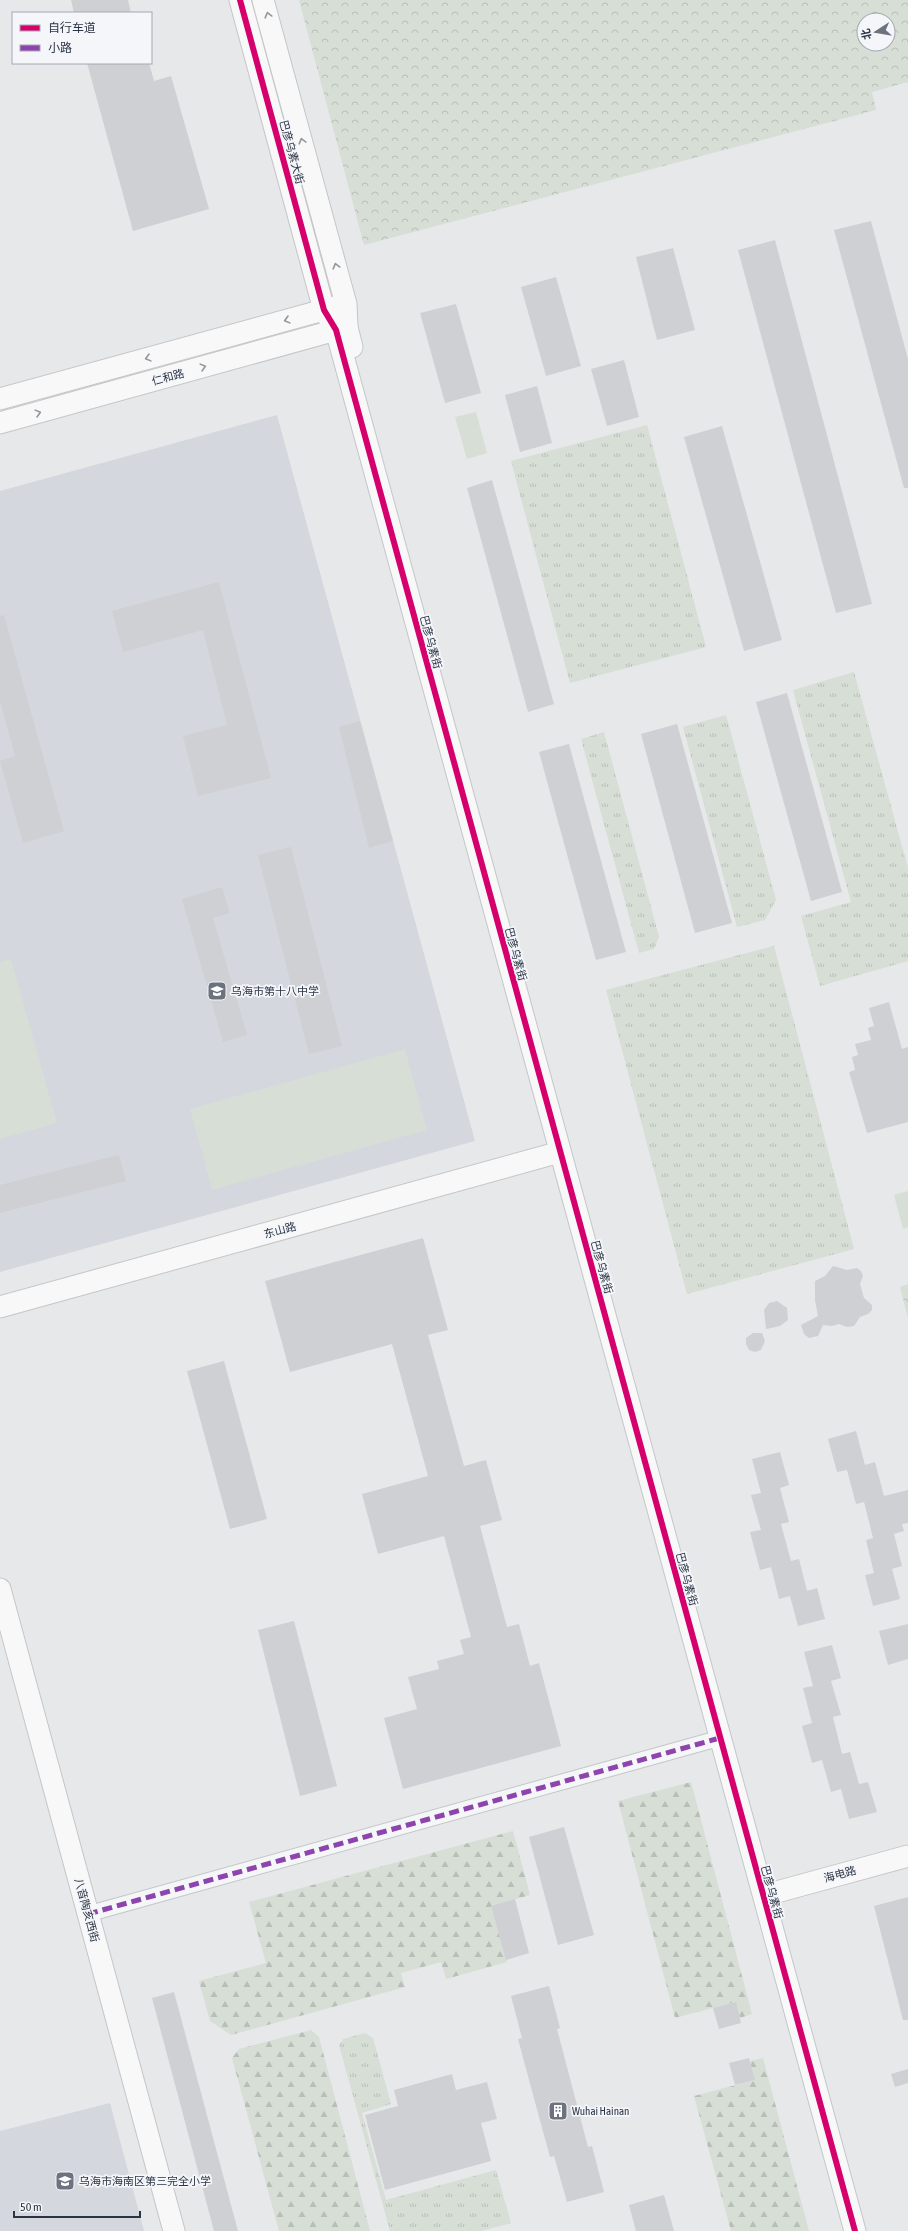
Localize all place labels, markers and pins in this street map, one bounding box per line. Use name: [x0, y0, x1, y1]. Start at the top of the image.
school or university icon: 乌海市第十八中学: [206, 980, 228, 1002]
place label: 乌海市第十八中学: [231, 985, 319, 997]
building icon: Wuhai Hainan: [547, 2100, 569, 2122]
place label: Wuhai Hainan: [572, 2105, 629, 2117]
school or university icon: 乌海市海南区第三完全小学: [54, 2170, 76, 2192]
place label: 乌海市海南区第三完全小学: [79, 2175, 211, 2187]

